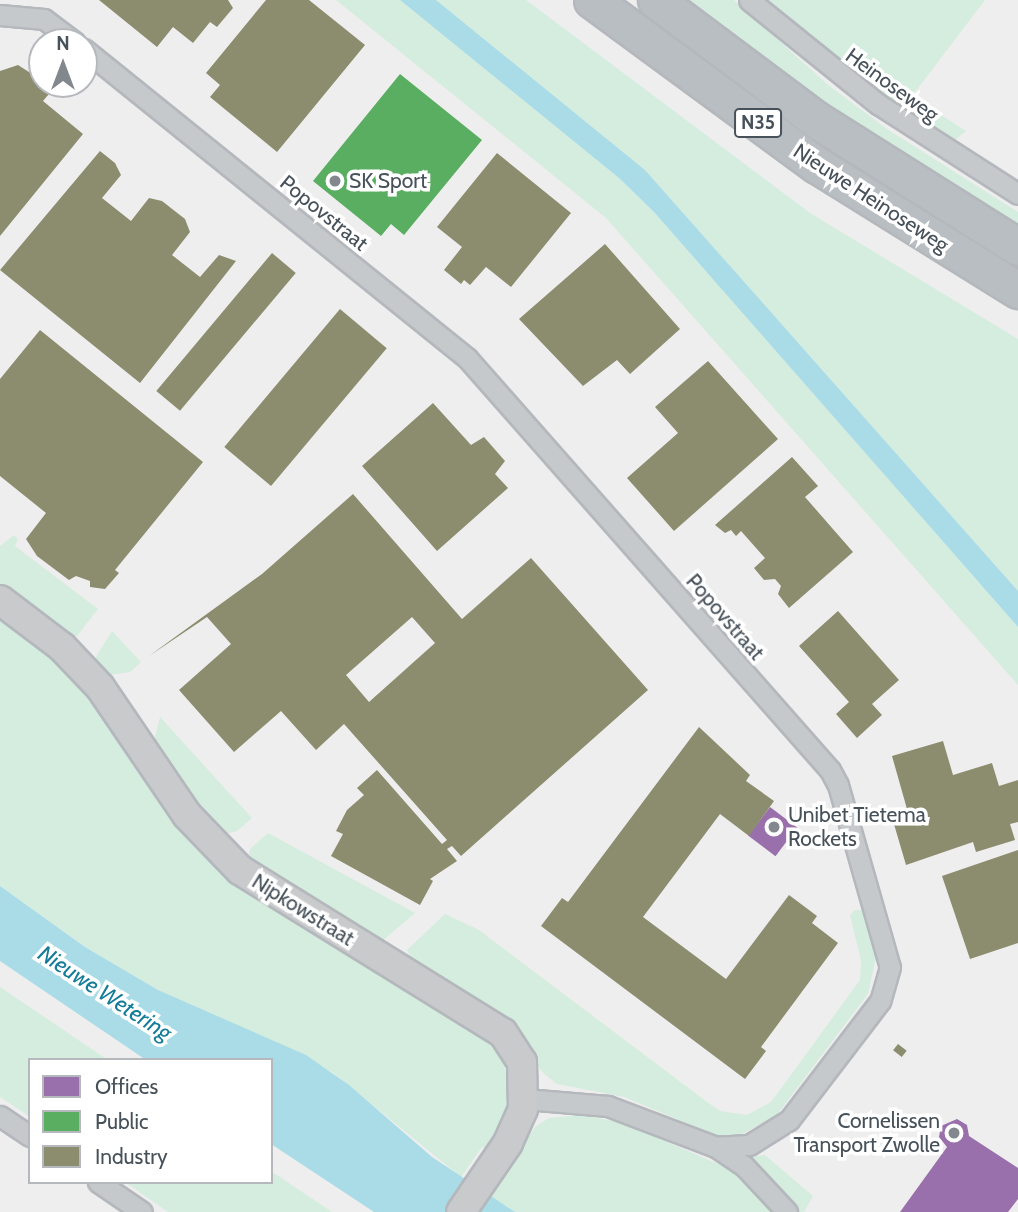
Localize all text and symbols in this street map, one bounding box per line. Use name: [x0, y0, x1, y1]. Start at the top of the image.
north arrow: [28, 28, 98, 98]
text: N: [56, 32, 70, 55]
street label: Heinoseweg: [841, 43, 943, 127]
road number: N35: [734, 108, 782, 139]
street label: Nieuwe Heinoseweg: [789, 138, 953, 258]
place label: SK Sport: [349, 168, 427, 194]
street label: Popovstraat: [275, 170, 373, 256]
marker: SK Sport: [327, 173, 343, 189]
street label: Popovstraat: [681, 569, 769, 665]
place label: Unibet Tietema Rockets: [788, 802, 926, 852]
marker: Unibet Tietema Rockets: [766, 819, 782, 835]
street label: Nipkowstraat: [247, 869, 359, 951]
water label: Nieuwe Wetering: [33, 939, 177, 1047]
legend: [28, 1058, 273, 1184]
text: Offices: [95, 1074, 158, 1099]
place label: Cornelissen Transport Zwolle: [794, 1108, 940, 1158]
text: Public: [95, 1109, 149, 1134]
marker: Cornelissen Transport Zwolle: [946, 1125, 962, 1141]
text: Industry: [95, 1144, 168, 1169]

